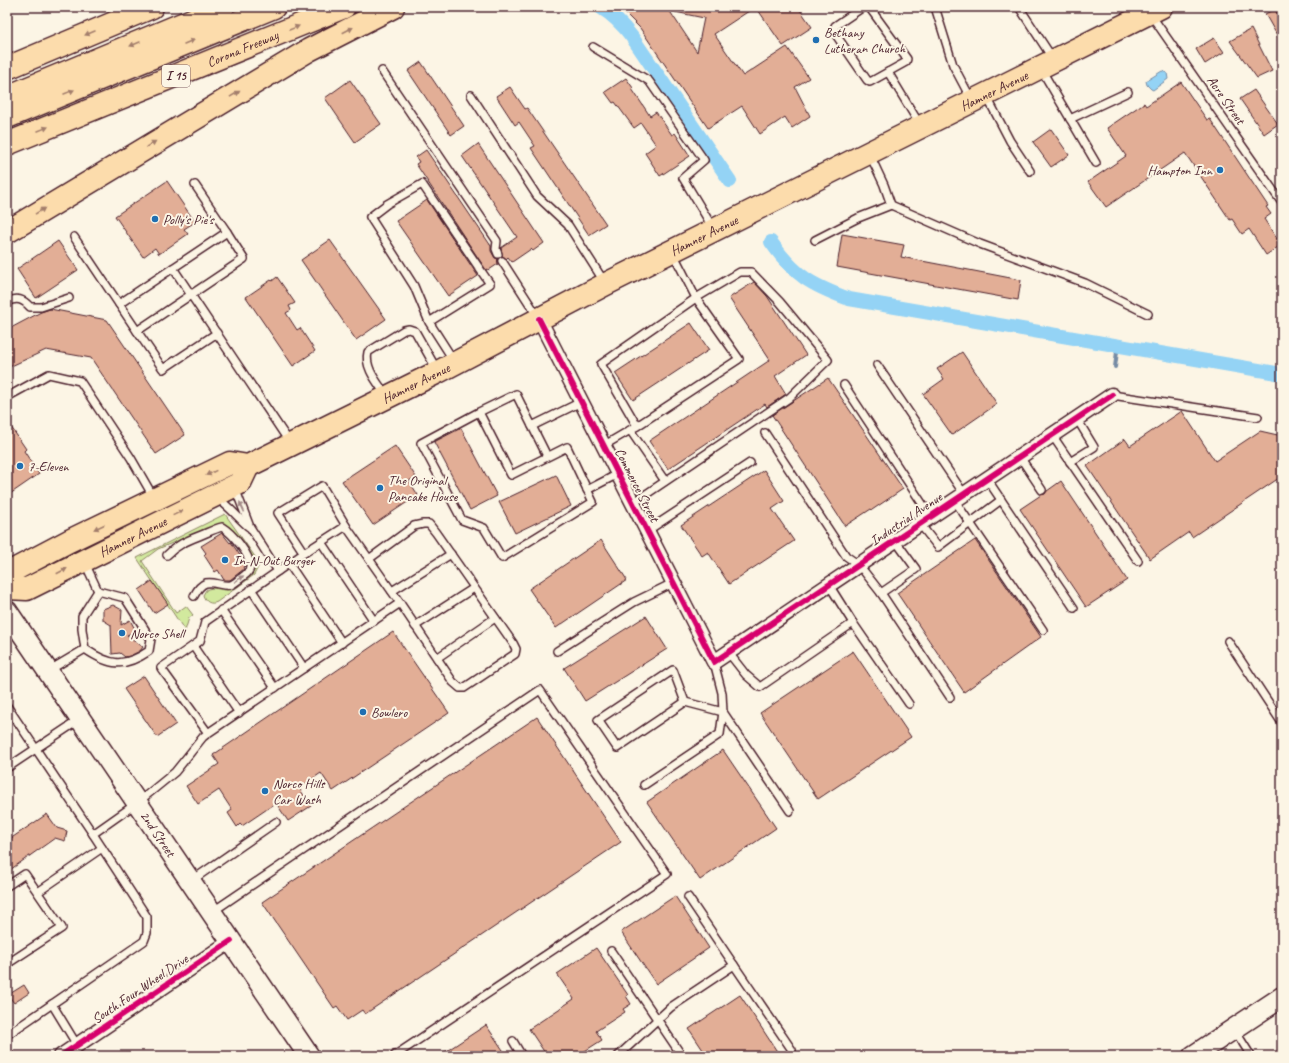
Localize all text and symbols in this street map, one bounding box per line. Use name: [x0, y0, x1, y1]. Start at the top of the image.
one-way arrow: [288, 24, 300, 30]
place label: Bethany Lutheran Church: [824, 24, 906, 57]
street label: Corona Freeway: [204, 26, 282, 70]
one-way arrow: [342, 27, 353, 33]
one-way arrow: [84, 30, 95, 36]
marker: Bethany Lutheran Church: [811, 35, 821, 45]
one-way arrow: [184, 39, 196, 45]
one-way arrow: [128, 41, 140, 47]
road number: I 15: [162, 65, 190, 87]
street label: Hamner Avenue: [957, 66, 1032, 114]
street label: Acre Street: [1203, 73, 1250, 129]
one-way arrow: [63, 89, 75, 95]
one-way arrow: [230, 90, 240, 98]
one-way arrow: [38, 126, 50, 132]
one-way arrow: [146, 140, 156, 148]
place label: Hampton Inn: [1147, 162, 1213, 179]
marker: Hampton Inn: [1215, 165, 1225, 175]
one-way arrow: [35, 207, 45, 215]
place label: Polly's Pie's: [163, 211, 215, 228]
street label: Hamner Avenue: [667, 211, 742, 259]
marker: Polly's Pie's: [150, 214, 160, 224]
street label: Hamner Avenue: [379, 358, 454, 407]
street label: Commerce Street: [611, 445, 664, 526]
place label: 7-Eleven: [28, 458, 69, 475]
marker: 7-Eleven: [15, 461, 25, 471]
one-way arrow: [206, 470, 217, 476]
place label: The Original Pancake House: [388, 472, 459, 505]
marker: The Original Pancake House: [375, 483, 385, 493]
street label: Industrial Avenue: [867, 488, 946, 549]
one-way arrow: [239, 501, 245, 512]
one-way arrow: [173, 510, 184, 516]
street label: Hamner Avenue: [96, 512, 171, 560]
one-way arrow: [93, 524, 104, 530]
place label: In-N-Out Burger: [233, 552, 316, 569]
marker: In-N-Out Burger: [220, 555, 230, 565]
one-way arrow: [56, 568, 68, 574]
one-way arrow: [233, 575, 244, 583]
place label: Norco Shell: [130, 625, 187, 642]
marker: Norco Shell: [117, 628, 127, 638]
place label: Bowlero: [371, 704, 408, 721]
marker: Bowlero: [358, 707, 368, 717]
place label: Norco Hills Car Wash: [273, 775, 326, 808]
marker: Norco Hills Car Wash: [260, 786, 270, 796]
street label: 2nd Street: [136, 807, 180, 861]
street label: South Four Wheel Drive: [89, 950, 193, 1027]

